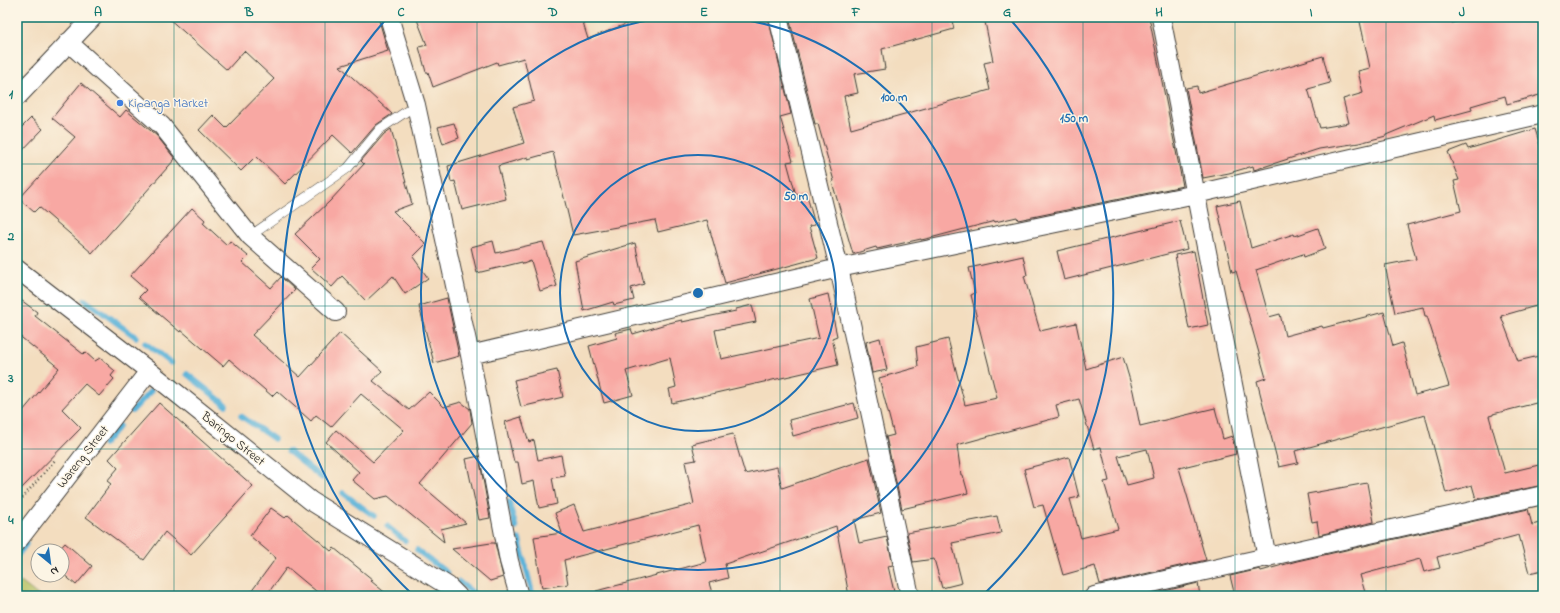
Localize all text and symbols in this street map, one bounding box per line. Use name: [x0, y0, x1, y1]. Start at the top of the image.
text: A: [94, 3, 102, 22]
text: B: [244, 3, 254, 22]
text: C: [397, 3, 405, 22]
text: D: [547, 3, 558, 22]
text: E: [700, 3, 708, 22]
text: F: [851, 3, 861, 22]
text: G: [1003, 3, 1011, 22]
text: H: [1155, 3, 1163, 22]
text: I: [1309, 3, 1313, 22]
text: J: [1459, 3, 1465, 22]
text: 1: [9, 85, 14, 104]
text: 100 m: [881, 89, 908, 107]
place label: Kipanga Market: [128, 94, 209, 114]
marker: Kipanga Market: [115, 98, 125, 108]
text: 150 m: [1060, 110, 1089, 128]
text: 50 m: [784, 188, 809, 206]
text: 2: [7, 227, 15, 246]
centre of rings: [691, 286, 705, 300]
text: 3: [7, 369, 14, 388]
street label: Baringo Street: [196, 407, 269, 472]
street label: Wareng Street: [52, 421, 115, 493]
text: 4: [7, 511, 14, 530]
north arrow: [30, 543, 70, 583]
text: N: [47, 562, 61, 580]

